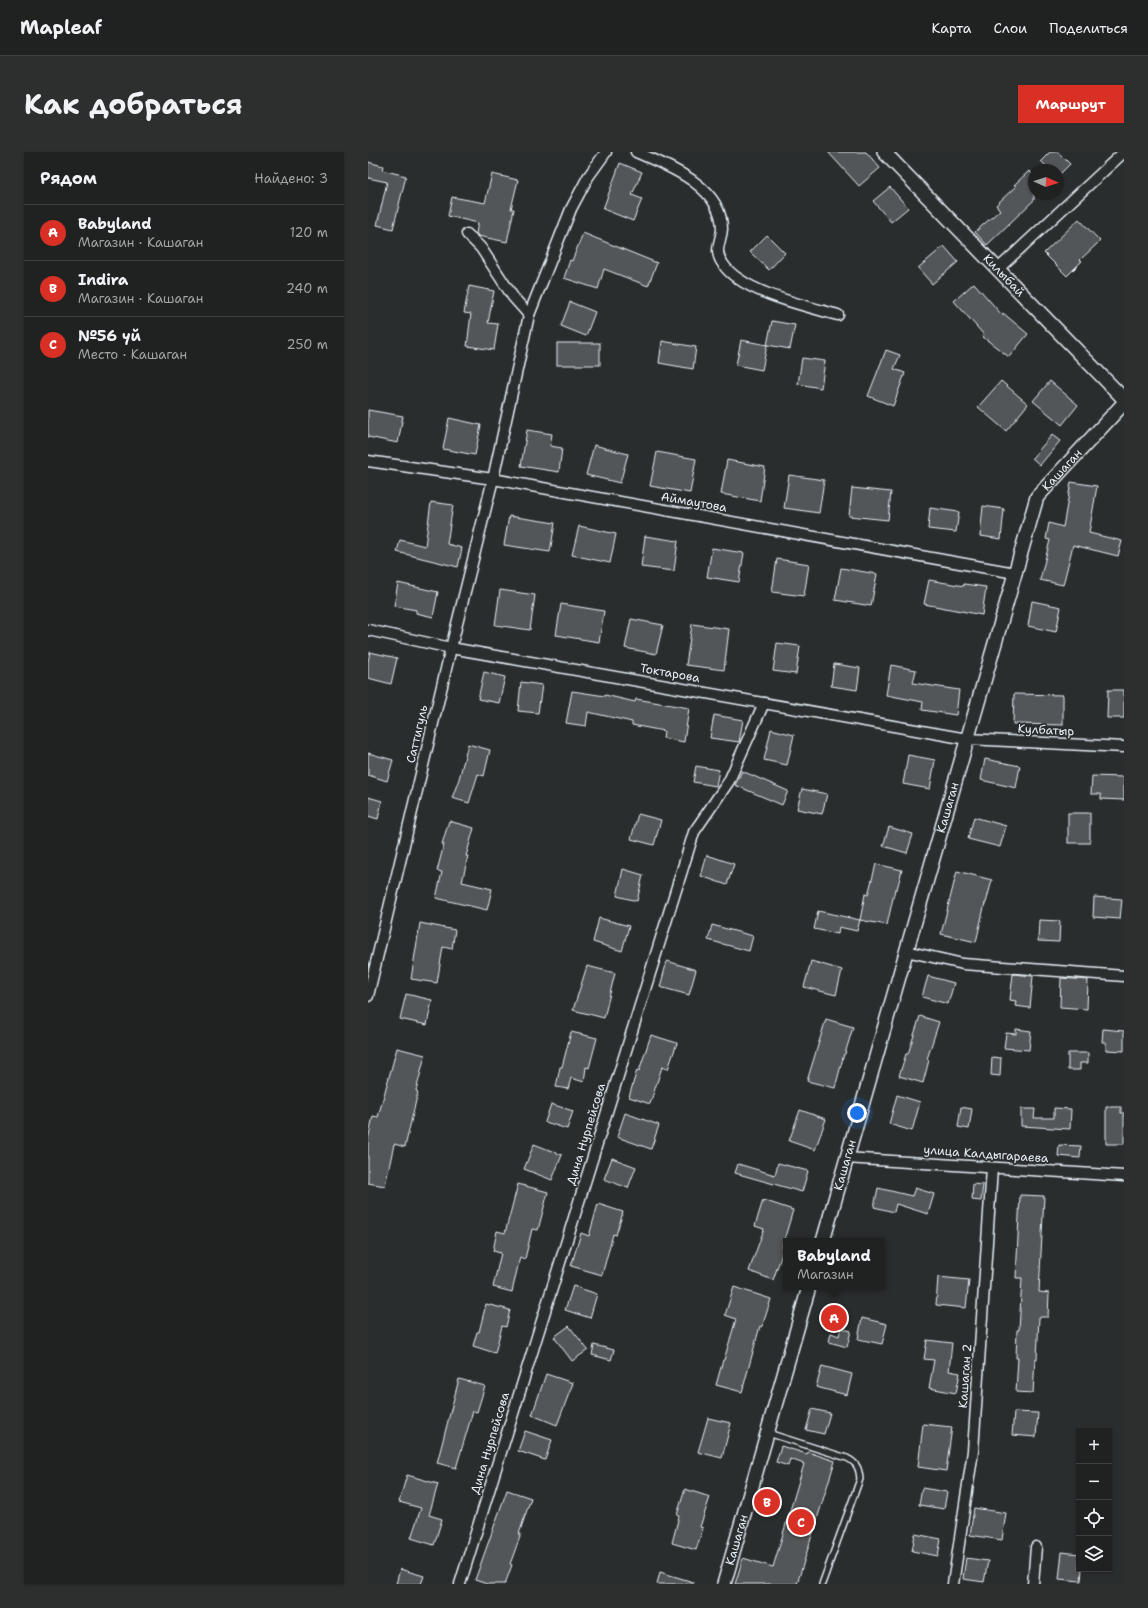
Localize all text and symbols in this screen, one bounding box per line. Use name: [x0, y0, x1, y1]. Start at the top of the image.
text: Mapleaf: [20, 15, 102, 40]
text: Карта: [931, 19, 972, 37]
text: Слои: [994, 19, 1027, 37]
text: Поделиться: [1049, 19, 1128, 37]
text: Как добраться: [24, 85, 243, 123]
button: Маршрут: [1018, 85, 1124, 123]
north arrow: [1028, 164, 1064, 200]
text: Рядом: [40, 167, 97, 189]
text: Найдено: 3: [254, 170, 328, 187]
text: Babyland: [78, 214, 152, 234]
text: A: [48, 224, 58, 241]
text: 120 m: [290, 224, 328, 241]
text: Магазин · Кашаган: [78, 234, 203, 251]
street label: Килыбай: [980, 251, 1028, 300]
text: Indira: [78, 270, 128, 290]
text: B: [49, 280, 57, 297]
text: 240 m: [286, 280, 328, 297]
text: Магазин · Кашаган: [78, 290, 203, 307]
text: №56 үй: [78, 326, 141, 346]
text: C: [49, 336, 57, 353]
text: 250 m: [287, 336, 328, 353]
text: Место · Кашаган: [78, 346, 187, 363]
street label: Кашаган: [1038, 445, 1086, 494]
street label: Аймаутова: [660, 488, 729, 516]
street label: Токтарова: [639, 660, 702, 686]
street label: Саттигуль: [403, 703, 431, 765]
street label: Кулбатыр: [1017, 721, 1075, 739]
street label: Кашаган: [933, 780, 963, 835]
street label: Дина Нурпейсова: [563, 1081, 609, 1187]
your location: [847, 1103, 867, 1123]
street label: Кашаган: [830, 1138, 860, 1192]
street label: улица Калдыгараева: [923, 1142, 1050, 1166]
popup: [783, 1238, 885, 1290]
text: Babyland: [797, 1246, 871, 1266]
text: Магазин: [797, 1266, 854, 1283]
pin: A: [821, 1303, 847, 1333]
street label: Кашаган 2: [955, 1343, 975, 1409]
street label: Дина Нурпейсова: [467, 1390, 513, 1496]
map controls: [1076, 1428, 1112, 1572]
button: +: [1076, 1428, 1112, 1464]
button: −: [1076, 1464, 1112, 1500]
pin: B: [754, 1487, 780, 1517]
button: locate: [1076, 1500, 1112, 1536]
pin: C: [788, 1507, 814, 1537]
street label: Кашаган: [722, 1513, 752, 1567]
button: layers: [1076, 1536, 1112, 1572]

